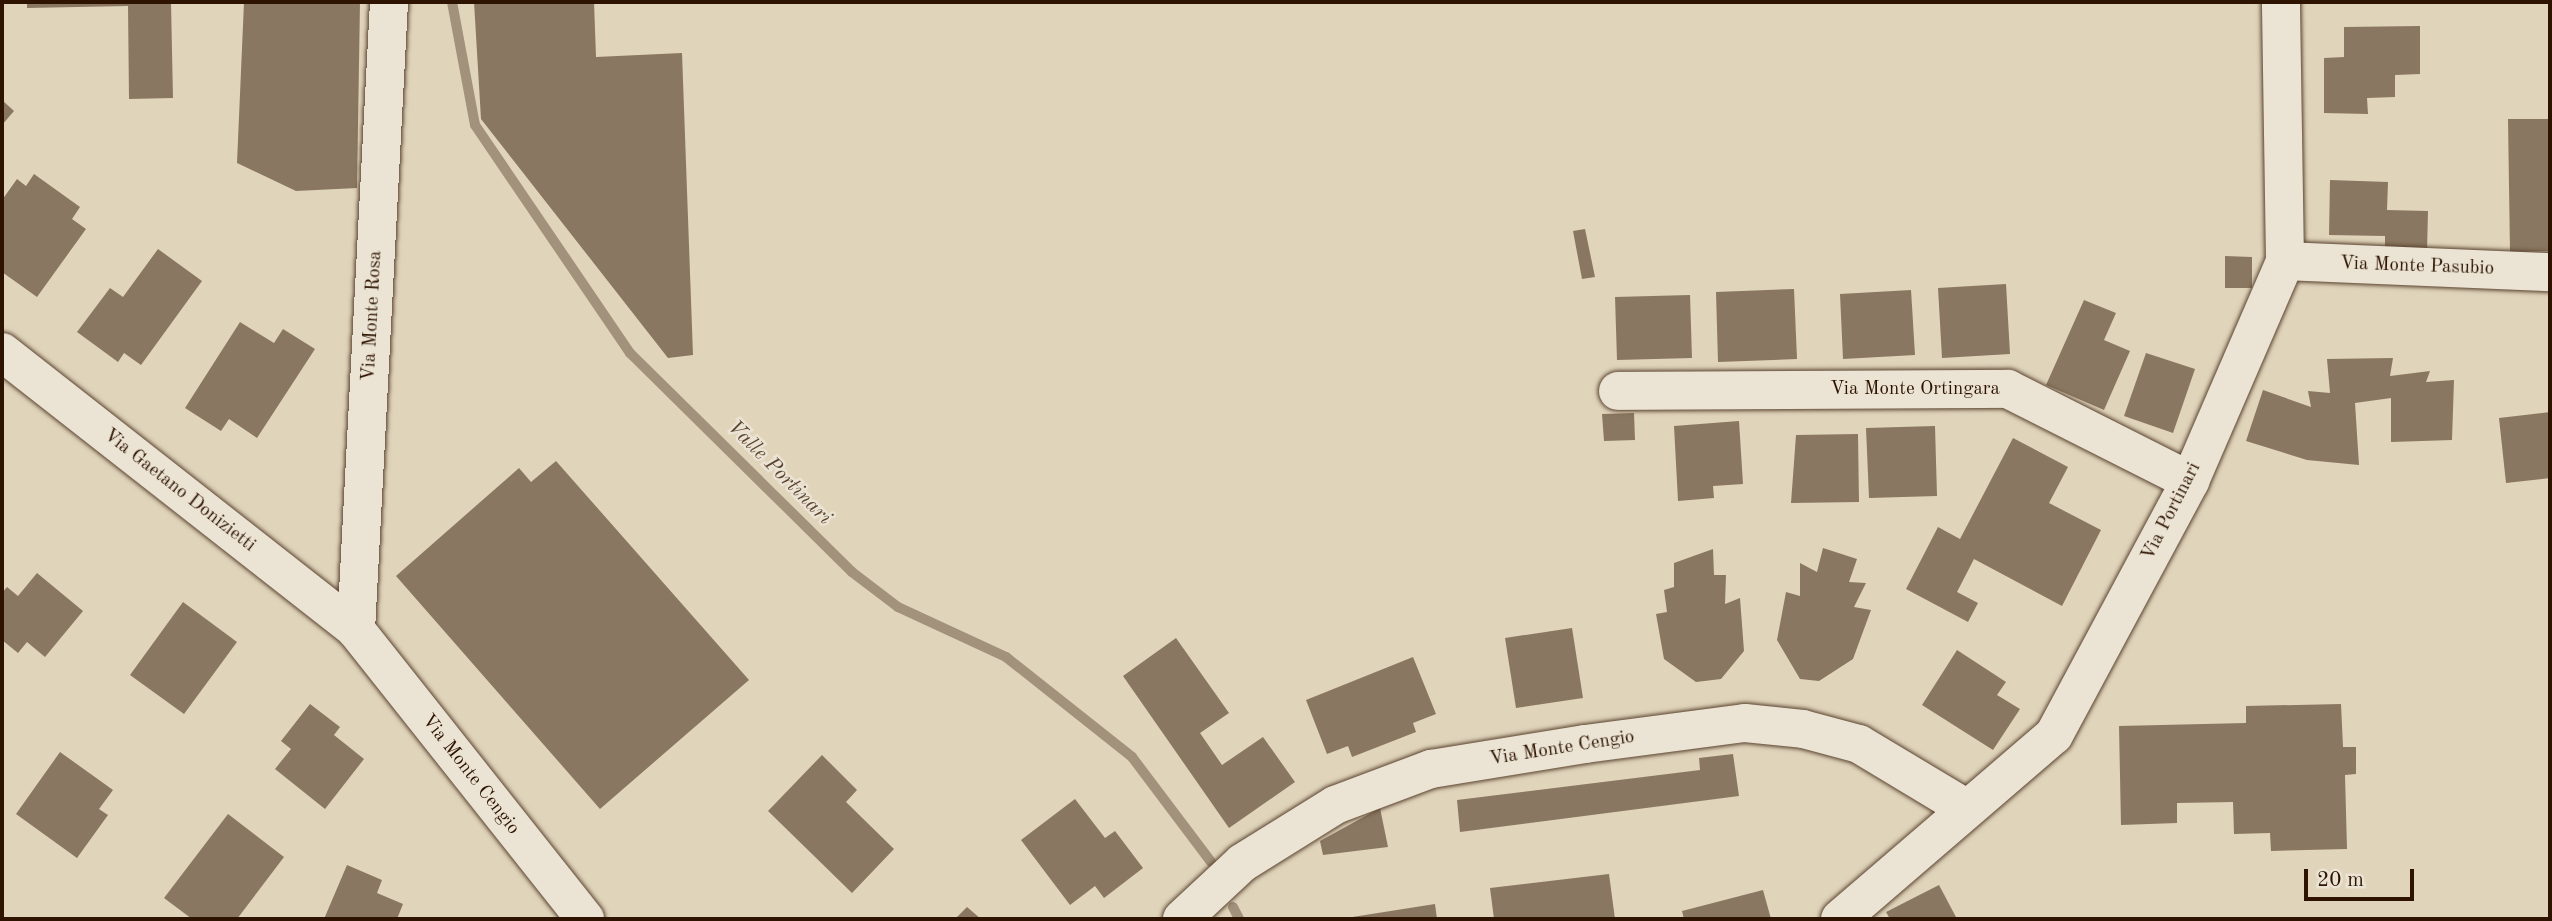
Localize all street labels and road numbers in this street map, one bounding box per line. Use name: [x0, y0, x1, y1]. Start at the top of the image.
street label: Via Monte Rosa: [358, 250, 388, 382]
street label: Via Monte Pasubio: [2340, 253, 2494, 281]
street label: Via Monte Ortingara: [1830, 379, 2000, 401]
street label: Via Gaetano Donizietti: [98, 425, 260, 557]
street label: Via Portinari: [2138, 459, 2206, 565]
street label: Via Monte Cengio: [416, 710, 524, 840]
street label: Via Monte Cengio: [1488, 726, 1636, 772]

